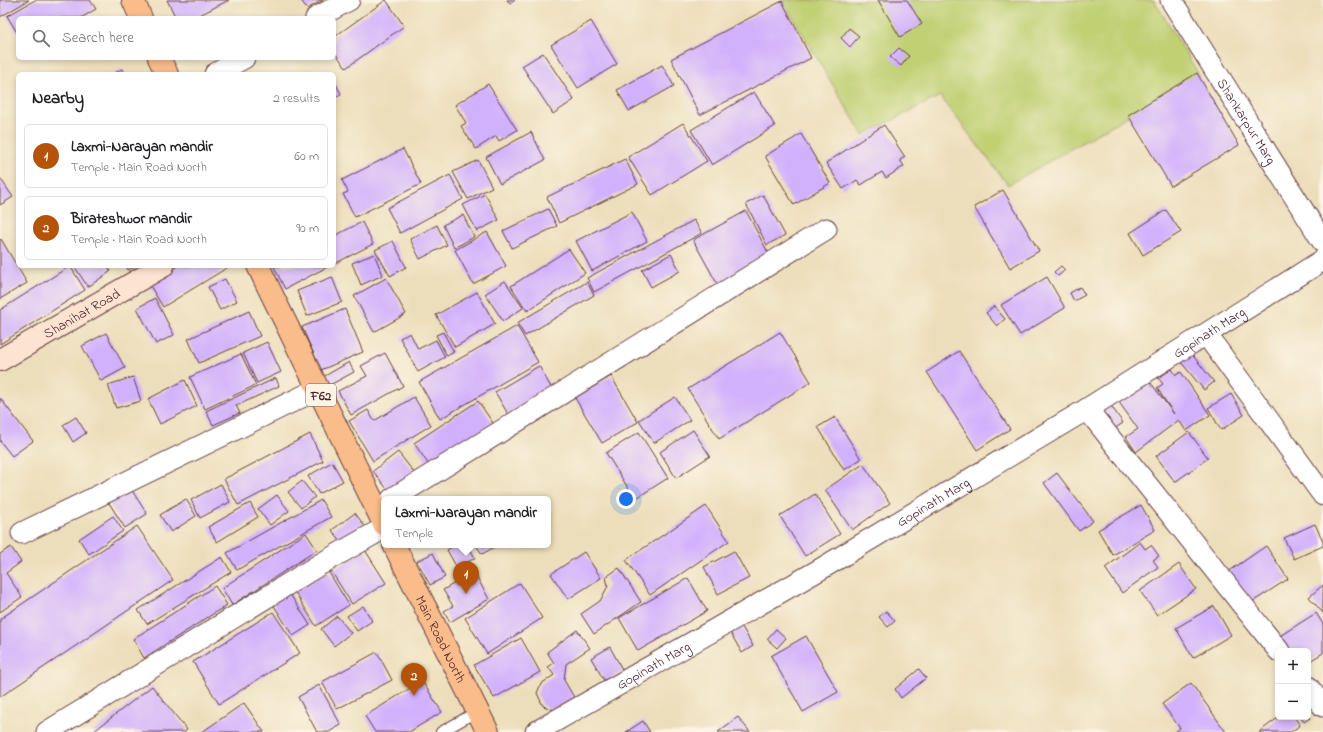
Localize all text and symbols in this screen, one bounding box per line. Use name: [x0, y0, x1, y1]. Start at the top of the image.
search box: [16, 16, 336, 60]
icon: search: [30, 27, 52, 49]
text: Search here: [62, 27, 134, 49]
street label: Shankarpur Marg: [1211, 75, 1281, 170]
text: Nearby: [32, 86, 84, 111]
text: 2 results: [273, 89, 320, 108]
text: Laxmi-Narayan mandir: [71, 136, 213, 158]
text: 1: [44, 147, 48, 166]
text: 60 m: [294, 147, 319, 166]
text: Temple · Main Road North: [71, 158, 207, 177]
text: Birateshwor mandir: [71, 208, 192, 230]
text: 2: [43, 219, 49, 238]
text: 90 m: [296, 219, 319, 238]
text: Temple · Main Road North: [71, 230, 207, 249]
street label: Shanihat Road: [40, 284, 125, 345]
street label: Gopinath Marg: [1169, 302, 1251, 364]
road number: F62: [306, 384, 336, 406]
street label: Gopinath Marg: [893, 473, 975, 533]
your location: [616, 489, 636, 509]
popup: [381, 496, 551, 548]
text: Laxmi-Narayan mandir: [395, 502, 537, 524]
text: Temple: [395, 524, 433, 543]
pin: 1: [453, 561, 479, 594]
street label: Main Road North: [409, 592, 471, 687]
street label: Gopinath Marg: [613, 637, 695, 696]
map controls: [1275, 648, 1311, 720]
button: +: [1275, 648, 1311, 684]
pin: 2: [401, 663, 427, 696]
button: −: [1275, 684, 1311, 720]

